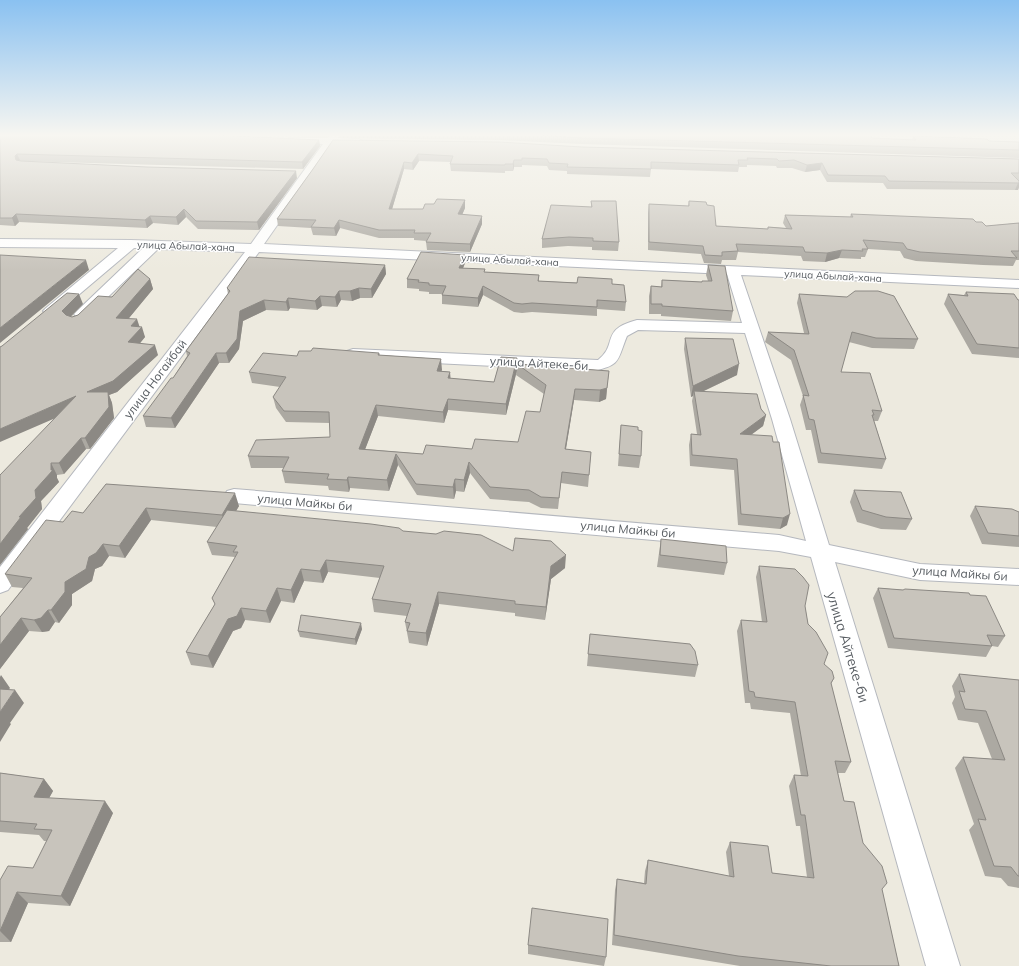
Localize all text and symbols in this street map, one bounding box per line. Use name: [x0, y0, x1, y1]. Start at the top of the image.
street label: улица Абылай-хана: [137, 238, 235, 254]
street label: улица Абылай-хана: [461, 251, 559, 269]
street label: улица Абылай-хана: [784, 267, 882, 285]
street label: улица Ногайбай: [120, 336, 190, 422]
street label: улица Айтеке-би: [489, 353, 589, 373]
street label: улица Майкы би: [257, 490, 353, 514]
street label: улица Майкы би: [580, 517, 676, 541]
street label: улица Майкы би: [912, 562, 1008, 584]
street label: улица Айтеке-би: [823, 589, 873, 705]

